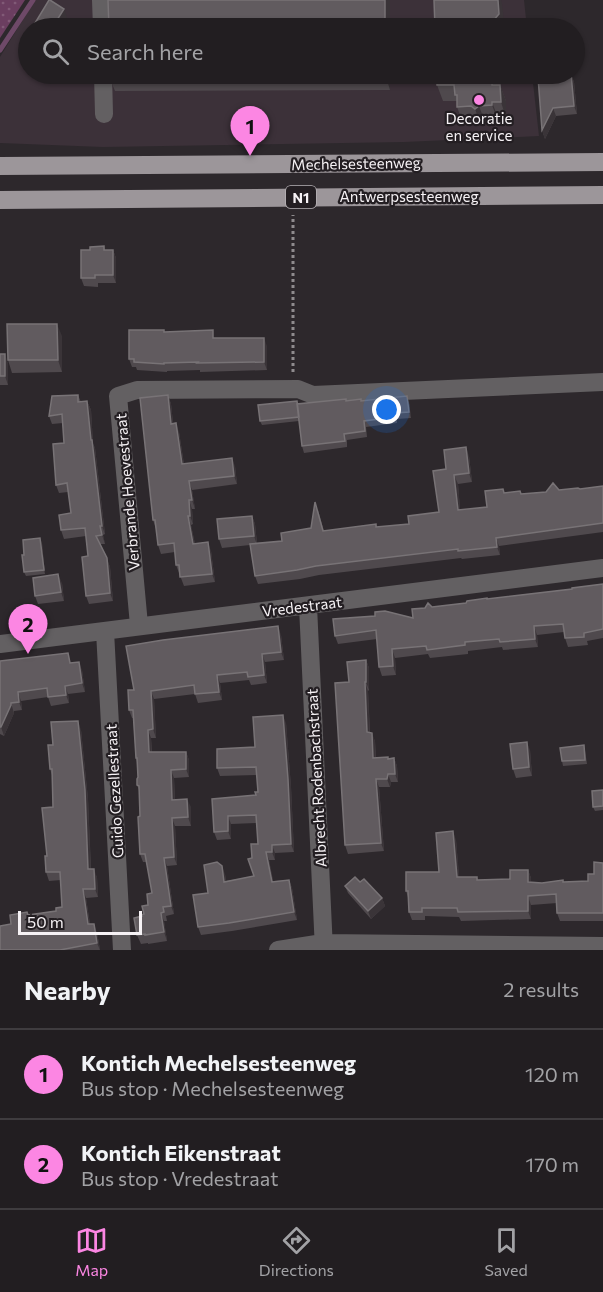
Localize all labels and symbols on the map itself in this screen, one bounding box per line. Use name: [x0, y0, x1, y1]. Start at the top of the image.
marker: Decoratie en service: [472, 93, 486, 107]
pin: 1: [230, 106, 270, 156]
place label: Decoratie en service: [446, 109, 513, 144]
street label: Mechelsesteenweg: [291, 153, 421, 173]
road number: N1: [286, 186, 316, 208]
street label: Antwerpsesteenweg: [339, 187, 479, 205]
your location: [372, 395, 401, 424]
street label: Verbrande Hoevestraat: [111, 413, 143, 571]
street label: Vredestraat: [261, 592, 343, 620]
pin: 2: [9, 604, 48, 654]
street label: Albrecht Rodenbachstraat: [302, 688, 330, 868]
street label: Guido Gezellestraat: [102, 724, 126, 858]
scale bar: [18, 908, 142, 936]

